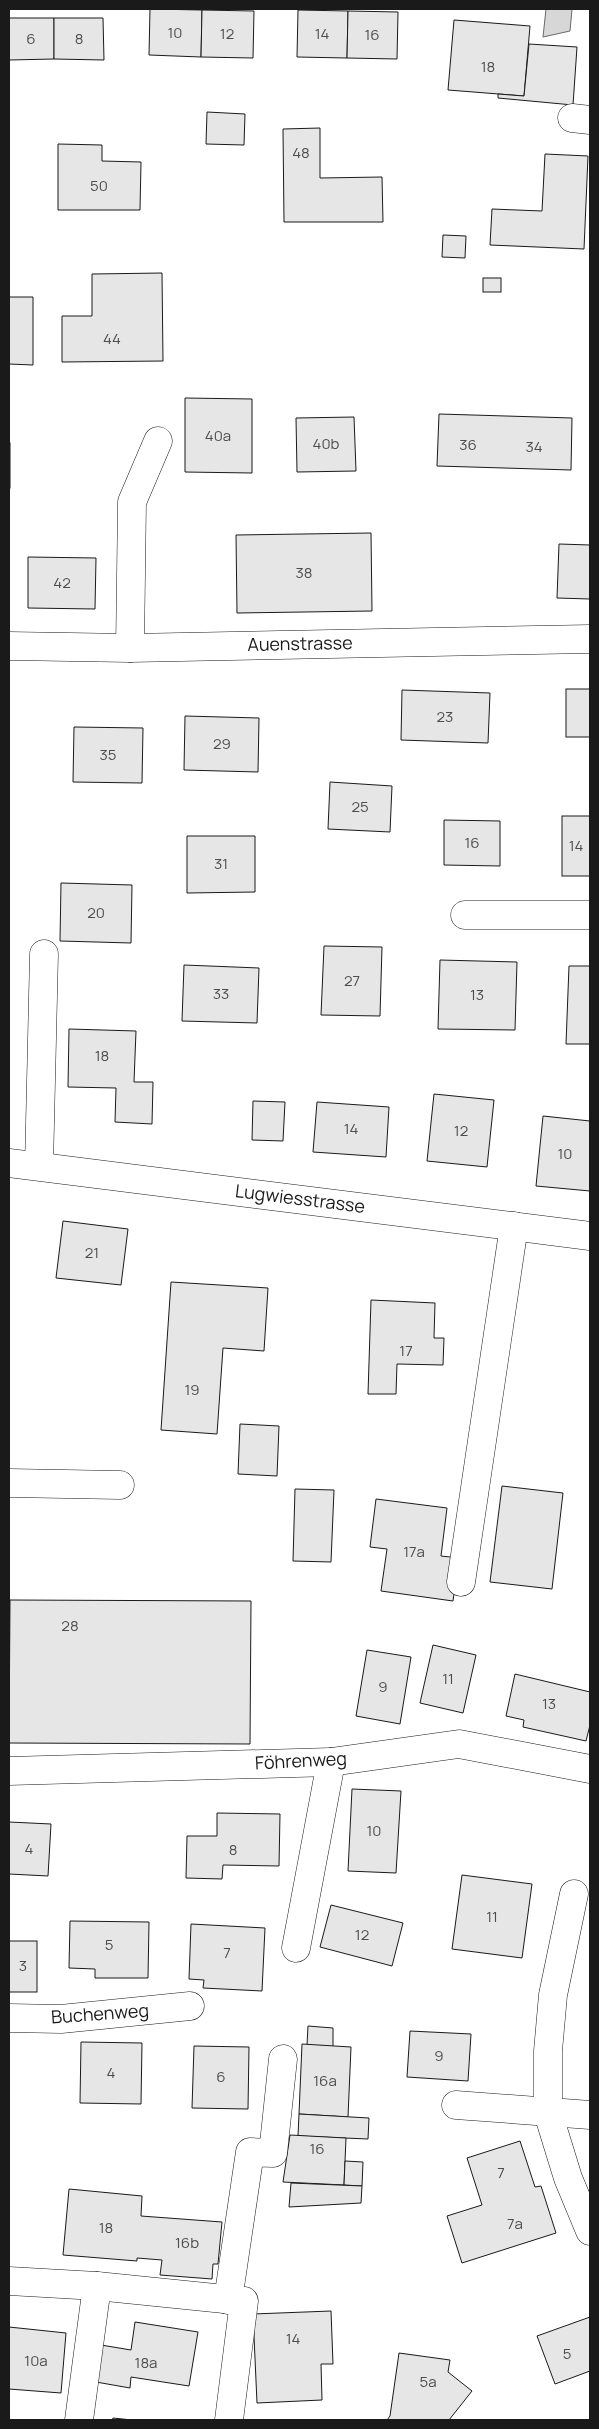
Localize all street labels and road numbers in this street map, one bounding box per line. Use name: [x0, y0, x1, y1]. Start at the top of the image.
street label: Auenstrasse: [247, 630, 353, 656]
street label: Lugwiesstrasse: [234, 1178, 366, 1218]
street label: Föhrenweg: [254, 1746, 348, 1774]
street label: Buchenweg: [50, 1998, 150, 2028]

